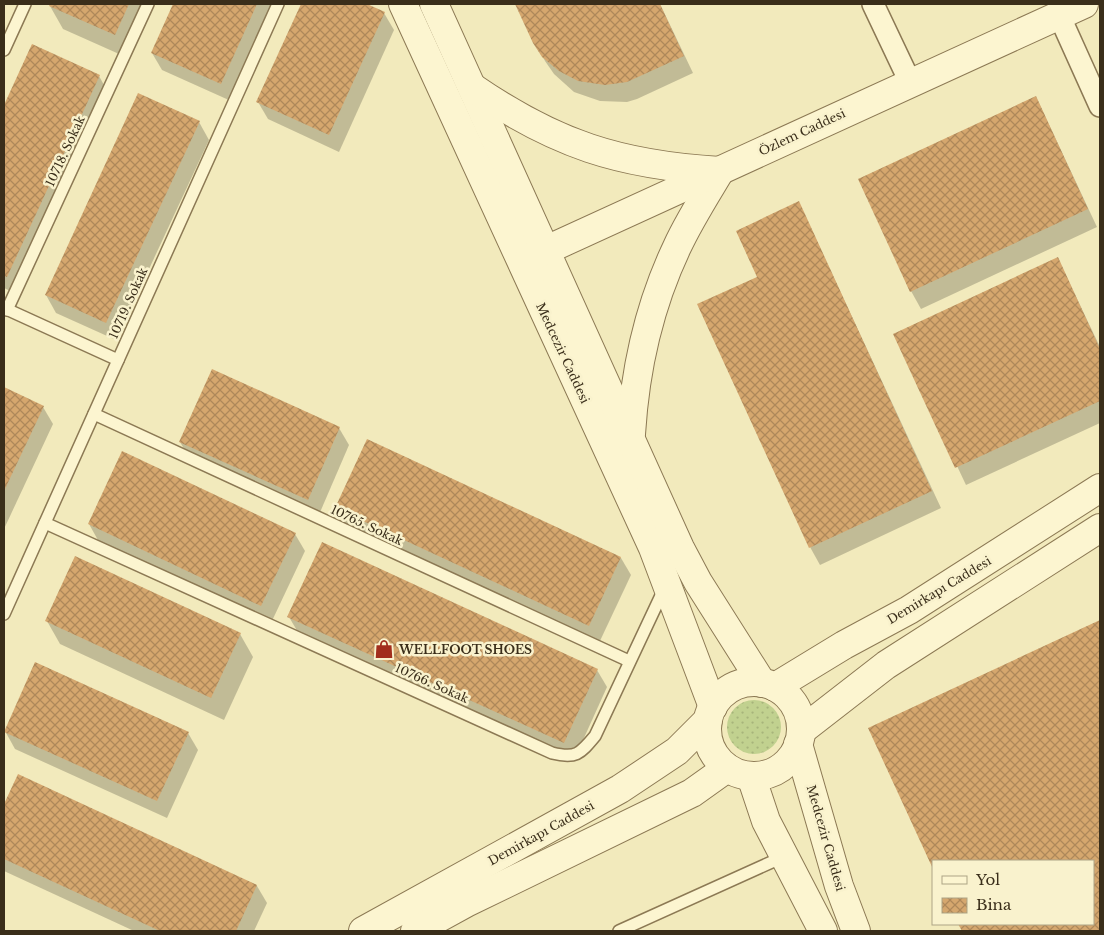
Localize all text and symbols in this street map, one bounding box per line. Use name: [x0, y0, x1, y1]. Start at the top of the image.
street label: Özlem Caddesi: [756, 104, 848, 159]
street label: 10718. Sokak: [42, 113, 88, 189]
street label: 10719. Sokak: [106, 265, 151, 341]
street label: Medcezir Caddesi: [533, 300, 593, 406]
street label: 10765. Sokak: [328, 502, 406, 549]
street label: Demirkapı Caddesi: [884, 553, 994, 627]
shop icon: WELLFOOT SHOES: [373, 638, 395, 660]
place label: WELLFOOT SHOES: [398, 642, 532, 657]
street label: 10766. Sokak: [393, 660, 472, 706]
street label: Medcezir Caddesi: [804, 783, 848, 893]
street label: Demirkapı Caddesi: [485, 798, 597, 868]
legend: [932, 860, 1094, 925]
text: Yol: [975, 870, 1000, 889]
text: Bina: [976, 895, 1012, 914]

